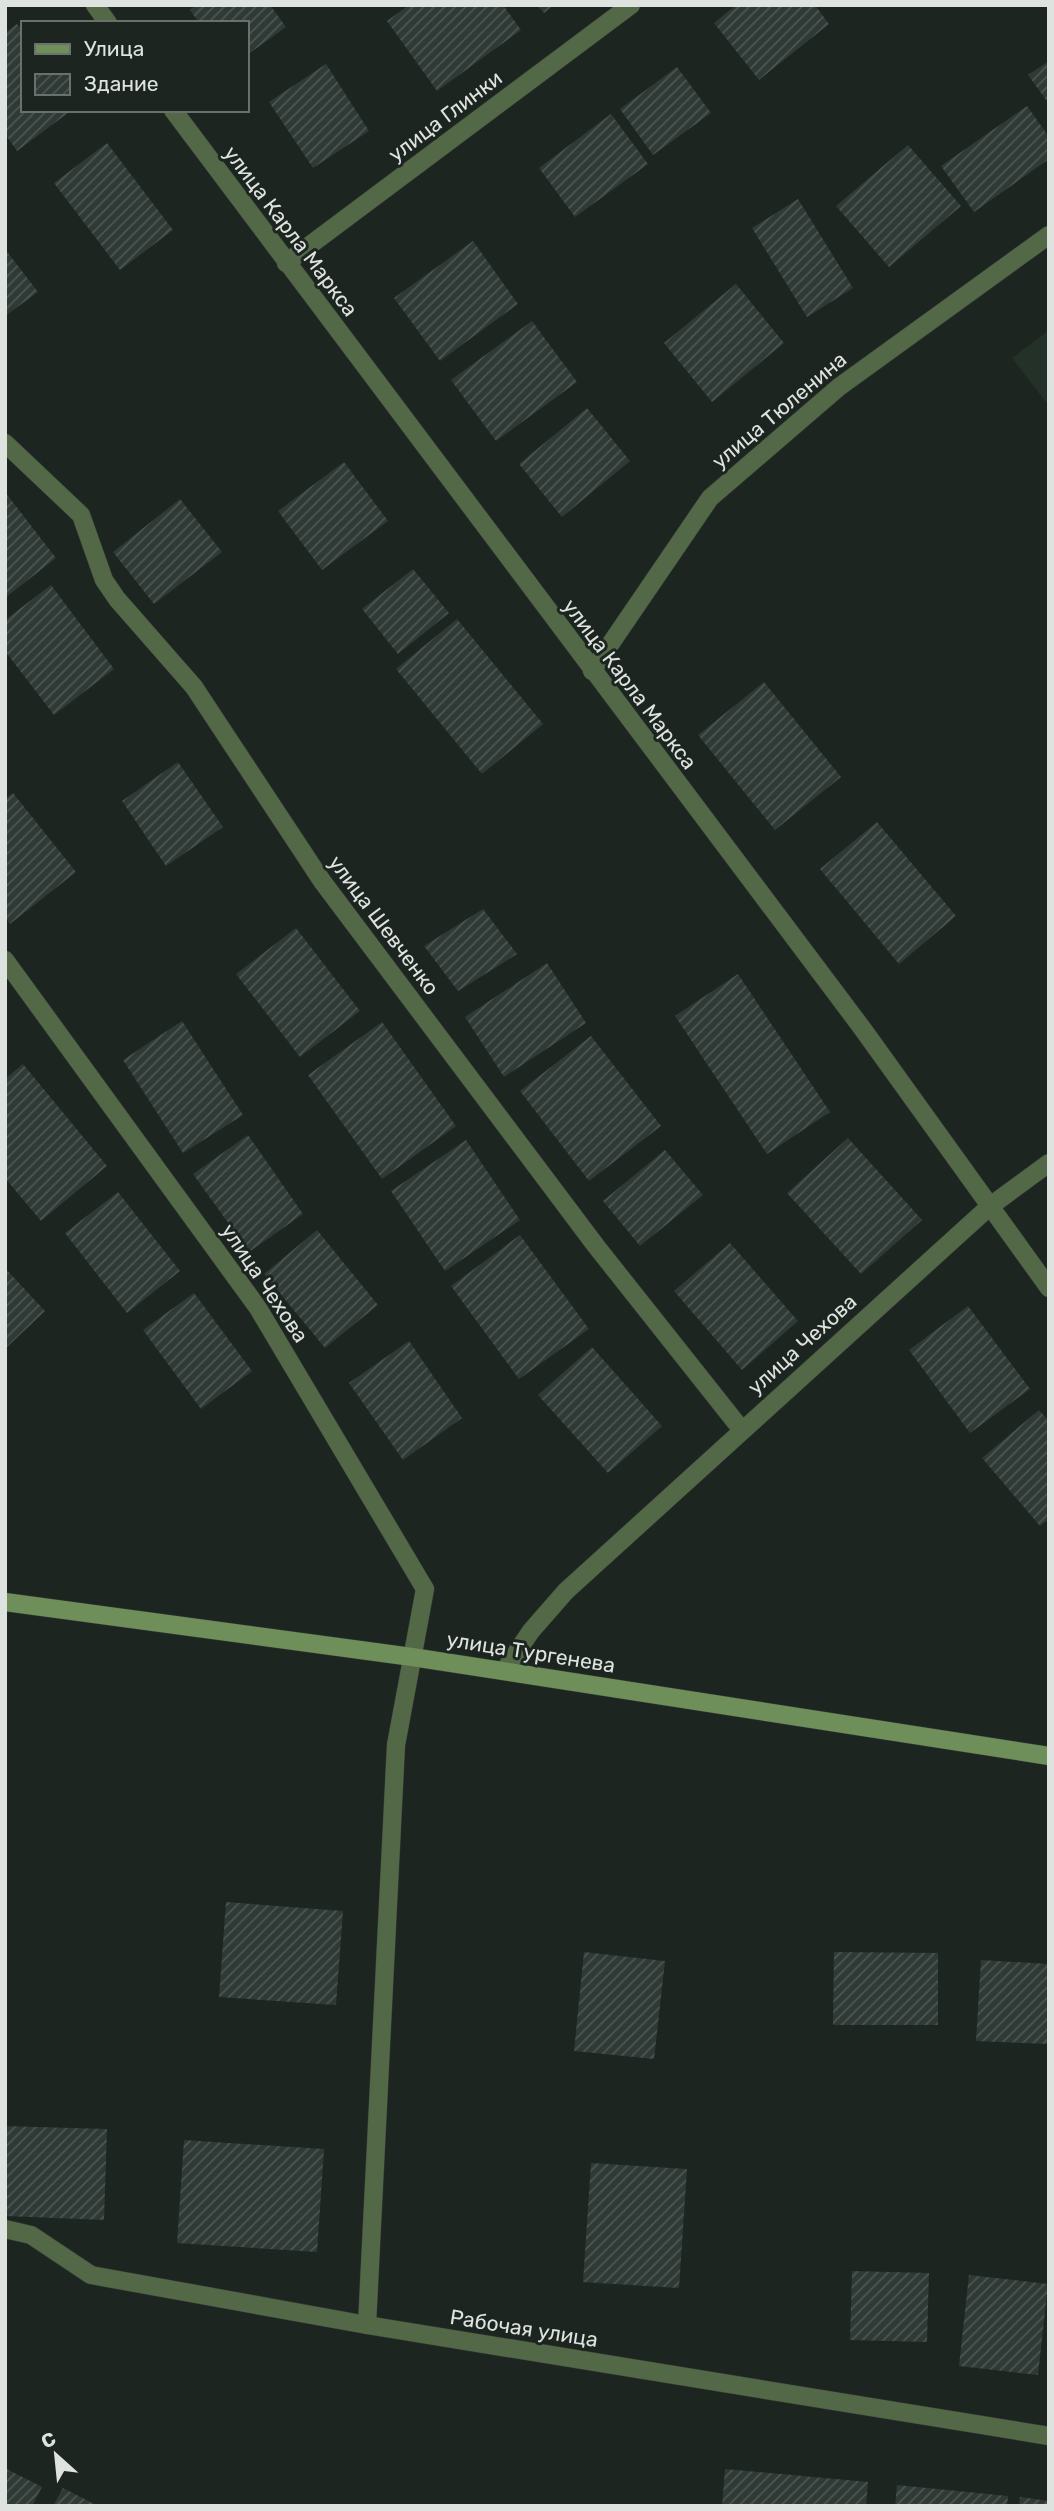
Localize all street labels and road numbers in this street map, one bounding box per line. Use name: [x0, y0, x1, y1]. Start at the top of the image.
street label: улица Глинки: [383, 65, 507, 167]
street label: улица Карла Маркса: [219, 141, 363, 321]
street label: улица Тюленина: [707, 346, 851, 474]
street label: улица Карла Маркса: [558, 594, 702, 774]
street label: улица Шевченко: [323, 850, 445, 1000]
street label: улица Чехова: [216, 1219, 314, 1347]
street label: улица Чехова: [742, 1289, 862, 1399]
street label: улица Тургенева: [445, 1626, 617, 1678]
street label: Рабочая улица: [448, 2304, 600, 2352]

